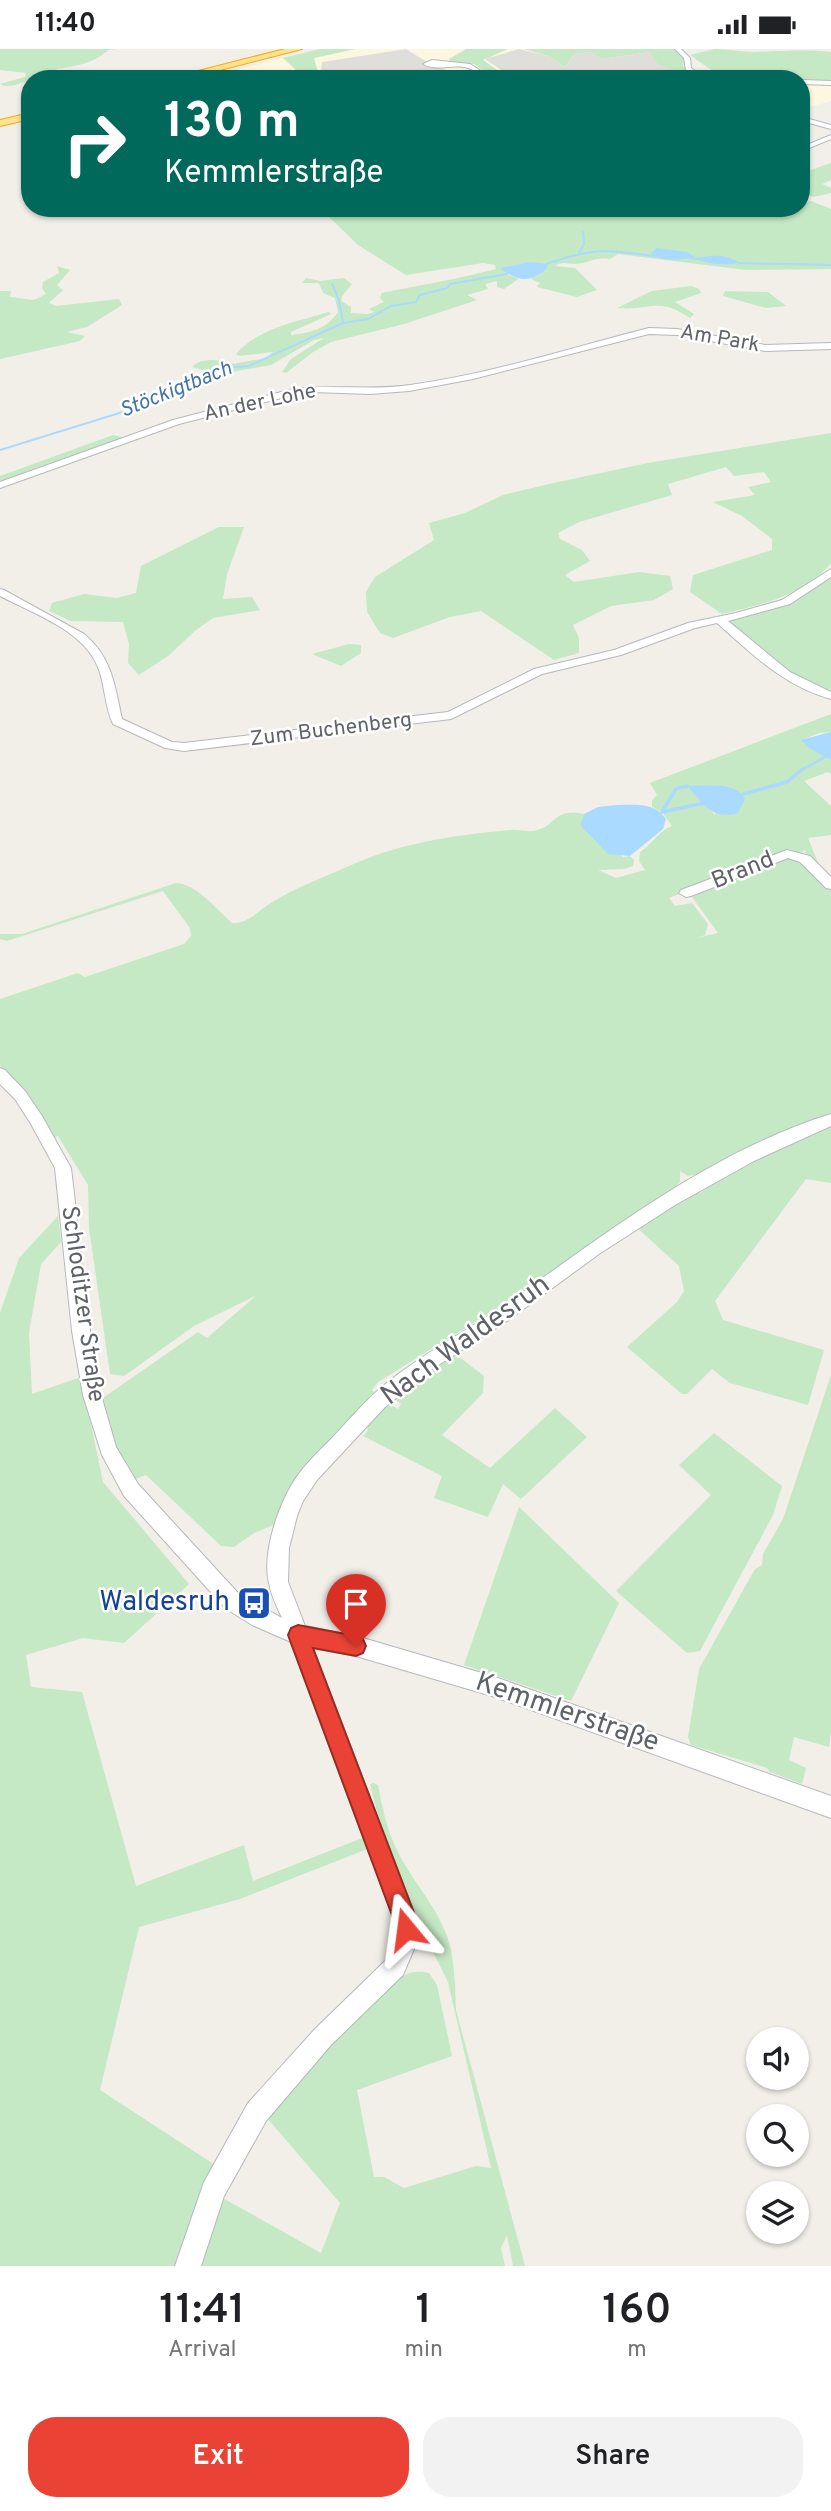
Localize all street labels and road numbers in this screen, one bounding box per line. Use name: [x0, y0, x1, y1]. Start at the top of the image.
street label: Am Park: [678, 319, 762, 359]
street label: An der Lohe: [201, 378, 319, 428]
street label: Zum Buchenberg: [249, 707, 413, 753]
street label: Brand: [707, 845, 779, 897]
street label: Schloditzer Straße: [53, 1204, 111, 1404]
street label: Nach Waldesruh: [374, 1267, 558, 1415]
street label: Kemmlerstraße: [470, 1665, 664, 1761]

